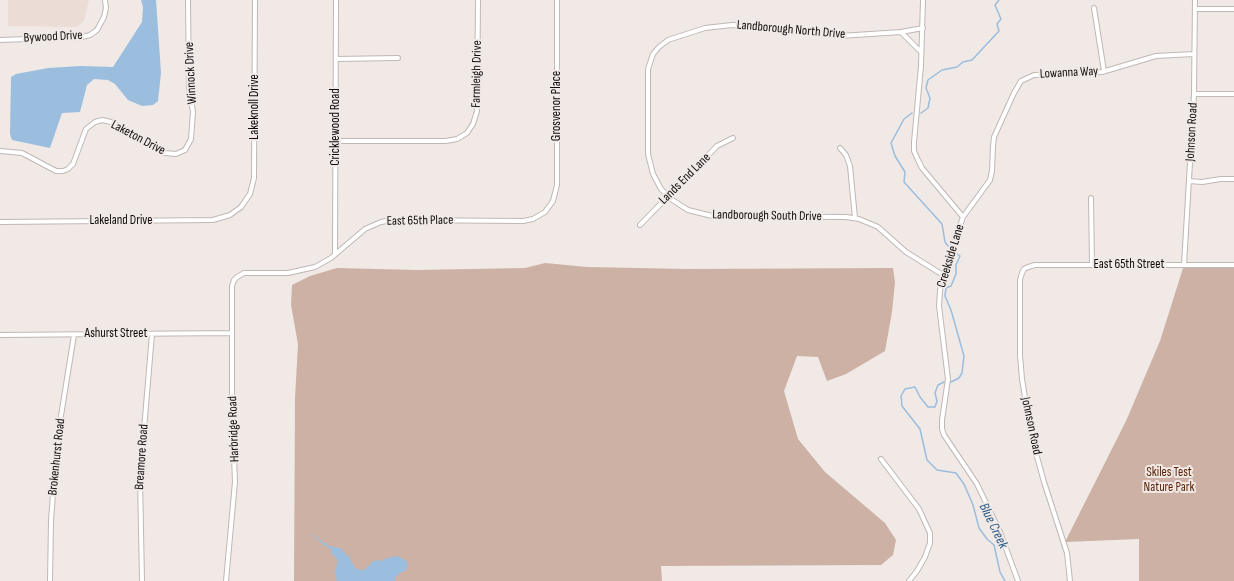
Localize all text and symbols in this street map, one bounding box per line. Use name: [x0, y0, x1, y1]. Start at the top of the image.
street label: Landborough North Drive: [736, 17, 846, 43]
street label: Bywood Drive: [23, 28, 83, 46]
street label: Farmleigh Drive: [469, 40, 485, 108]
street label: Winnock Drive: [182, 41, 200, 105]
street label: Lowanna Way: [1039, 64, 1099, 82]
street label: Grosvenor Place: [549, 71, 565, 141]
street label: Lakeknoll Drive: [247, 74, 263, 140]
street label: Cricklewood Road: [328, 88, 344, 166]
street label: Johnson Road: [1183, 102, 1201, 162]
street label: Laketon Drive: [108, 117, 168, 159]
street label: Lands End Lane: [656, 150, 714, 208]
street label: Landborough South Drive: [712, 207, 822, 225]
street label: Lakeland Drive: [90, 213, 152, 229]
street label: East 65th Place: [387, 213, 453, 229]
street label: Creekside Lane: [934, 222, 968, 290]
street label: East 65th Street: [1094, 257, 1164, 273]
street label: Ashurst Street: [85, 326, 147, 342]
street label: Harbridge Road: [225, 396, 243, 462]
street label: Johnson Road: [1017, 396, 1045, 456]
street label: Brokenhurst Road: [45, 418, 69, 496]
street label: Breamore Road: [132, 424, 152, 490]
park label: Skiles Test Nature Park: [1144, 465, 1194, 496]
water label: Blue Creek: [975, 501, 1011, 551]

